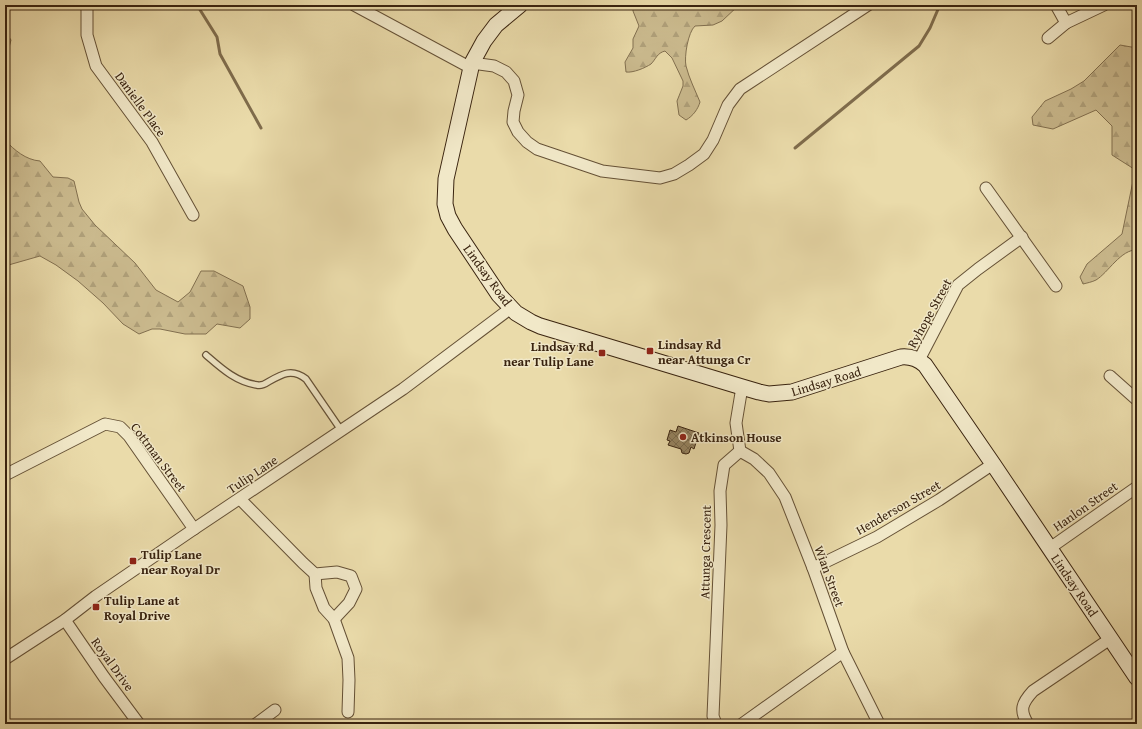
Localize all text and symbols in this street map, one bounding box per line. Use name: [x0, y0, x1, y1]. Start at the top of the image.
street label: Danielle Place: [111, 68, 171, 141]
street label: Lindsay Road: [459, 241, 516, 310]
street label: Ryhope Street: [903, 275, 957, 351]
place label: Lindsay Rd near Attunga Cr: [658, 335, 751, 369]
place label: Lindsay Rd near Tulip Lane: [503, 337, 595, 371]
marker: Lindsay Rd near Attunga Cr: [645, 346, 655, 356]
marker: Lindsay Rd near Tulip Lane: [597, 348, 607, 358]
street label: Lindsay Road: [789, 362, 863, 401]
street label: Cottman Street: [126, 419, 191, 496]
place label: Atkinson House: [691, 428, 782, 447]
marker: Atkinson House: [678, 432, 688, 442]
street label: Tulip Lane: [223, 450, 281, 498]
street label: Henderson Street: [852, 475, 945, 539]
street label: Hanlon Street: [1049, 477, 1122, 536]
street label: Attunga Crescent: [695, 504, 716, 599]
street label: Wian Street: [810, 543, 850, 610]
place label: Tulip Lane near Royal Dr: [141, 545, 220, 579]
street label: Lindsay Road: [1047, 550, 1103, 621]
marker: Tulip Lane near Royal Dr: [128, 556, 138, 566]
place label: Tulip Lane at Royal Drive: [104, 591, 179, 625]
marker: Tulip Lane at Royal Drive: [91, 602, 101, 612]
street label: Royal Drive: [87, 634, 139, 695]

